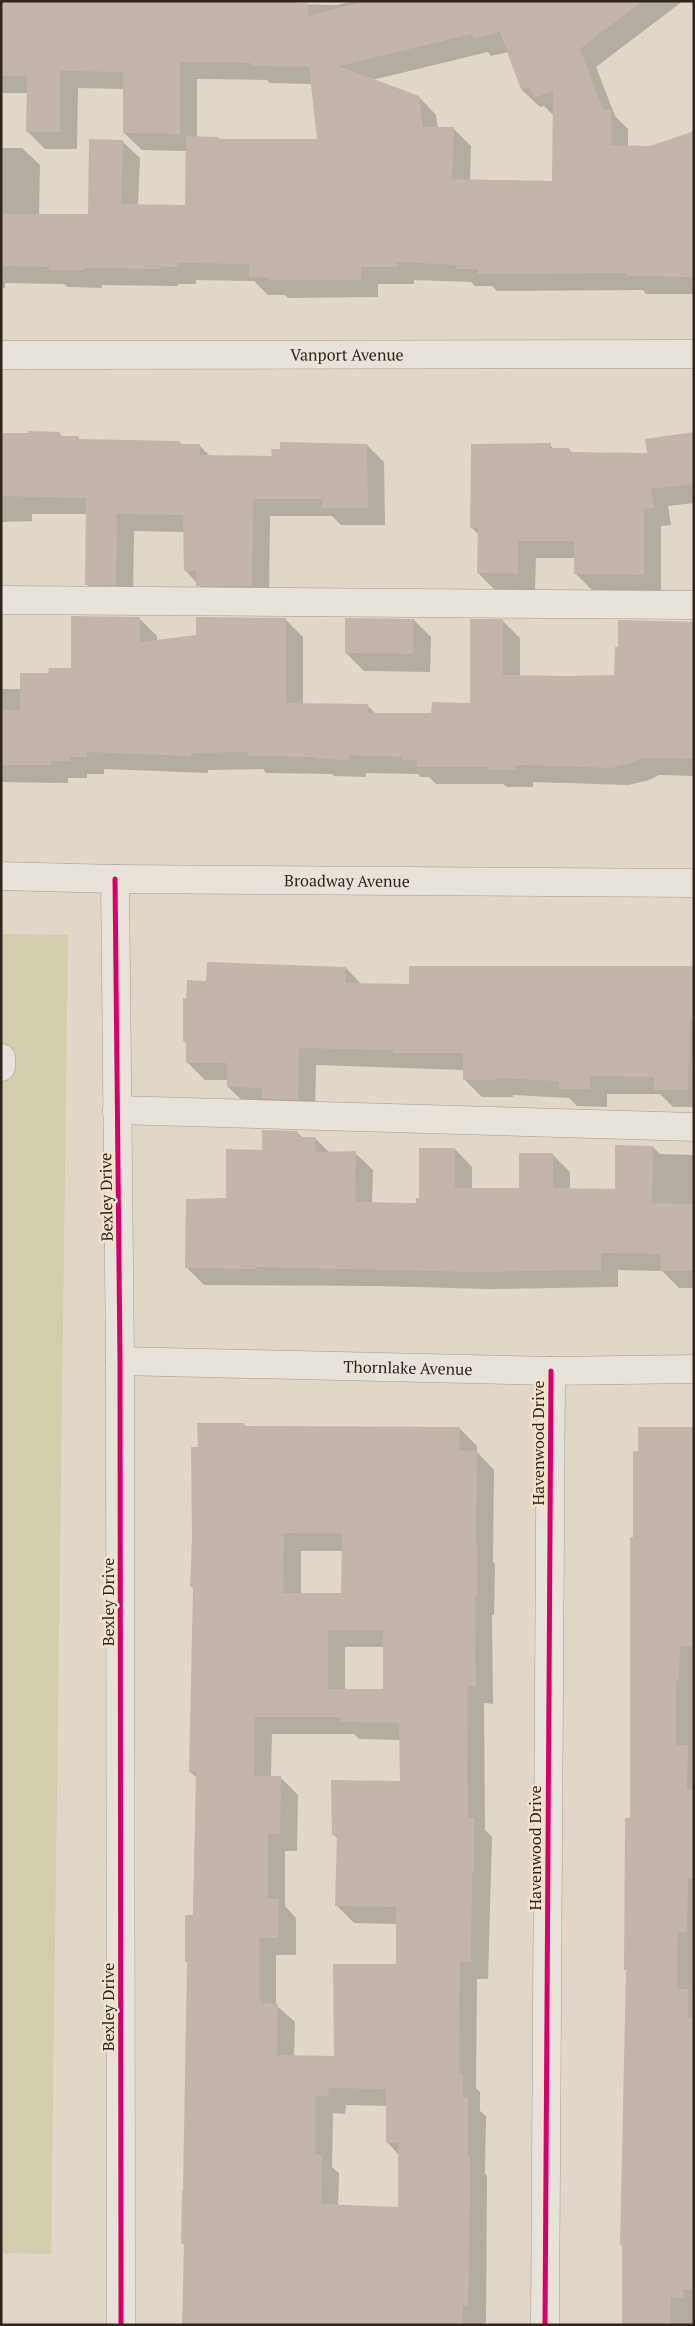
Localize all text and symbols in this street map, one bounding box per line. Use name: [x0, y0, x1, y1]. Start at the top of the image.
street label: Vanport Avenue: [290, 343, 404, 366]
street label: Broadway Avenue: [284, 869, 410, 892]
street label: Bexley Drive: [94, 1153, 118, 1241]
street label: Thornlake Avenue: [343, 1355, 473, 1380]
street label: Havenwood Drive: [527, 1380, 549, 1506]
street label: Bexley Drive: [97, 1558, 119, 1646]
street label: Havenwood Drive: [524, 1785, 546, 1911]
street label: Bexley Drive: [97, 1963, 119, 2051]

